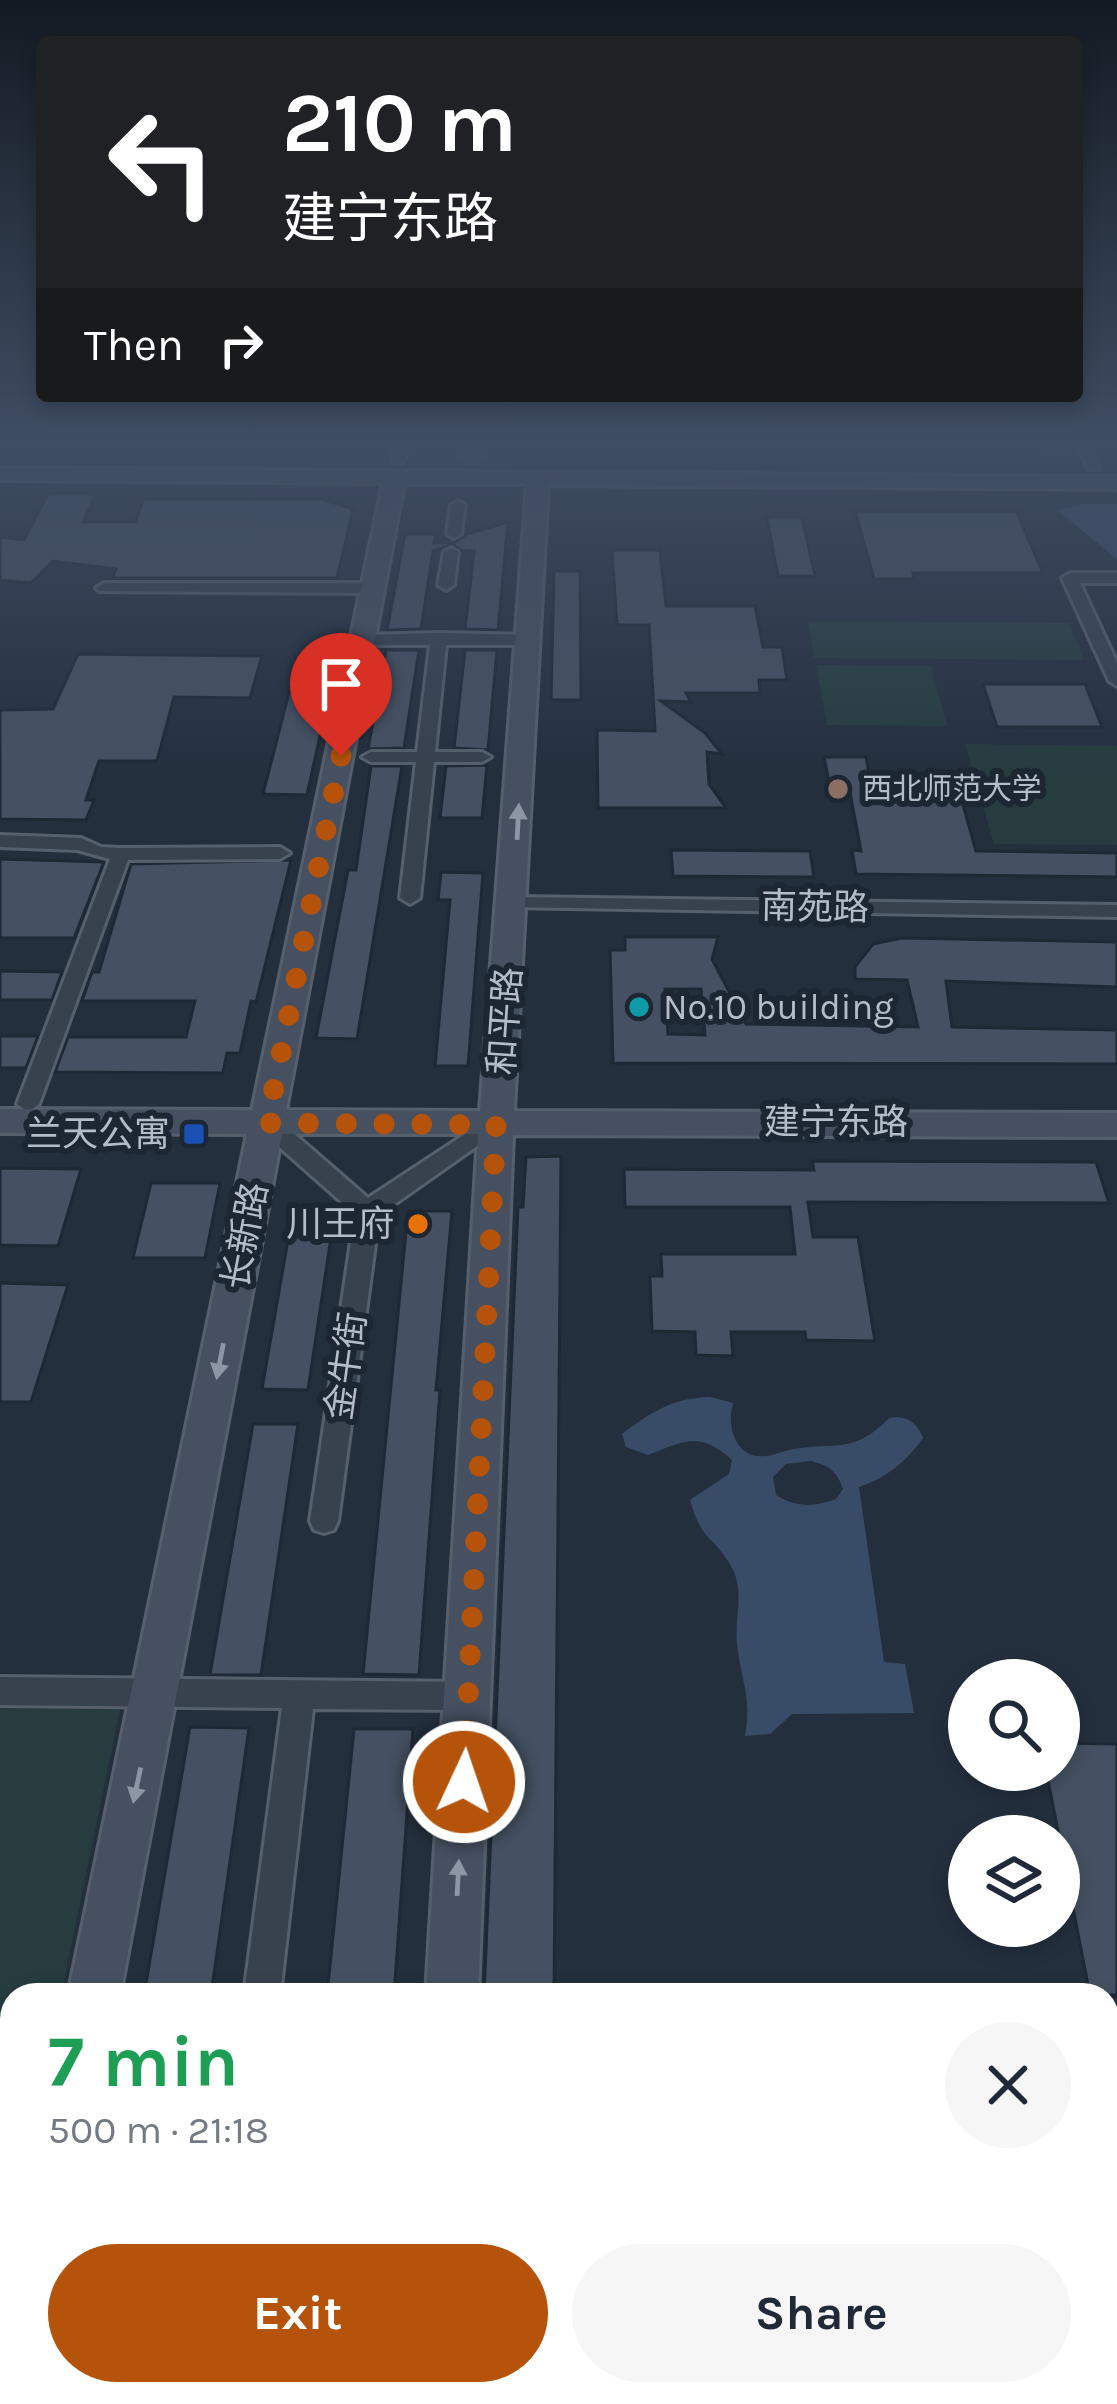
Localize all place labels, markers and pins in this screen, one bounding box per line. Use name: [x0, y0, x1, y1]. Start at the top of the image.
pin: [290, 633, 392, 756]
place label: 西北师范大学: [862, 771, 1042, 807]
marker: 西北师范大学: [825, 776, 851, 802]
place label: No.10 building: [663, 986, 894, 1028]
marker: No.10 building: [626, 994, 652, 1020]
place label: 兰天公寓: [26, 1113, 170, 1155]
marker: 兰天公寓: [181, 1121, 207, 1147]
place label: 川王府: [286, 1203, 394, 1245]
marker: 川王府: [405, 1211, 431, 1237]

